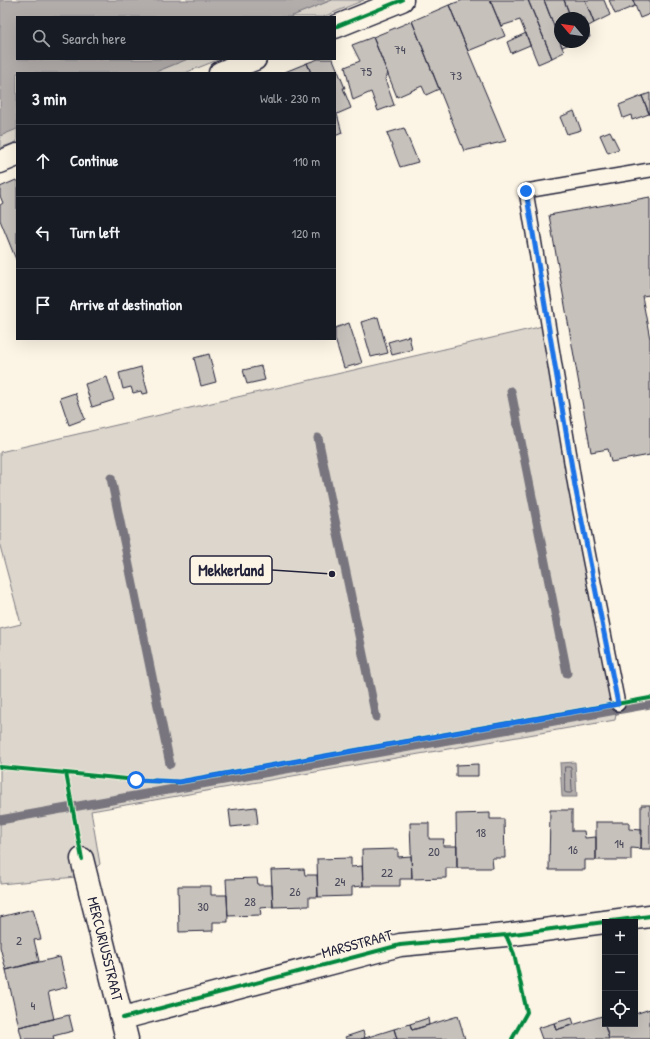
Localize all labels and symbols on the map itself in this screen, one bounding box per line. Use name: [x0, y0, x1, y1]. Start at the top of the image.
north arrow: [554, 12, 590, 48]
house number: 74: [394, 40, 406, 58]
house number: 75: [360, 62, 372, 80]
house number: 73: [450, 66, 462, 84]
route end: [517, 182, 535, 200]
callout: Mekkerland: [190, 556, 272, 584]
text: Mekkerland: [198, 559, 265, 581]
route start: [127, 771, 145, 789]
house number: 18: [476, 823, 487, 841]
house number: 14: [614, 834, 624, 852]
house number: 16: [568, 840, 578, 858]
house number: 20: [428, 842, 440, 860]
house number: 22: [381, 863, 393, 881]
house number: 24: [335, 872, 346, 890]
house number: 26: [289, 882, 301, 900]
house number: 28: [244, 892, 256, 910]
street label: MERCURIUSSTRAAT: [82, 895, 129, 1004]
house number: 30: [197, 897, 209, 915]
street label: MARSSTRAAT: [319, 924, 395, 963]
house number: 2: [16, 931, 22, 949]
house number: 4: [31, 996, 36, 1014]

